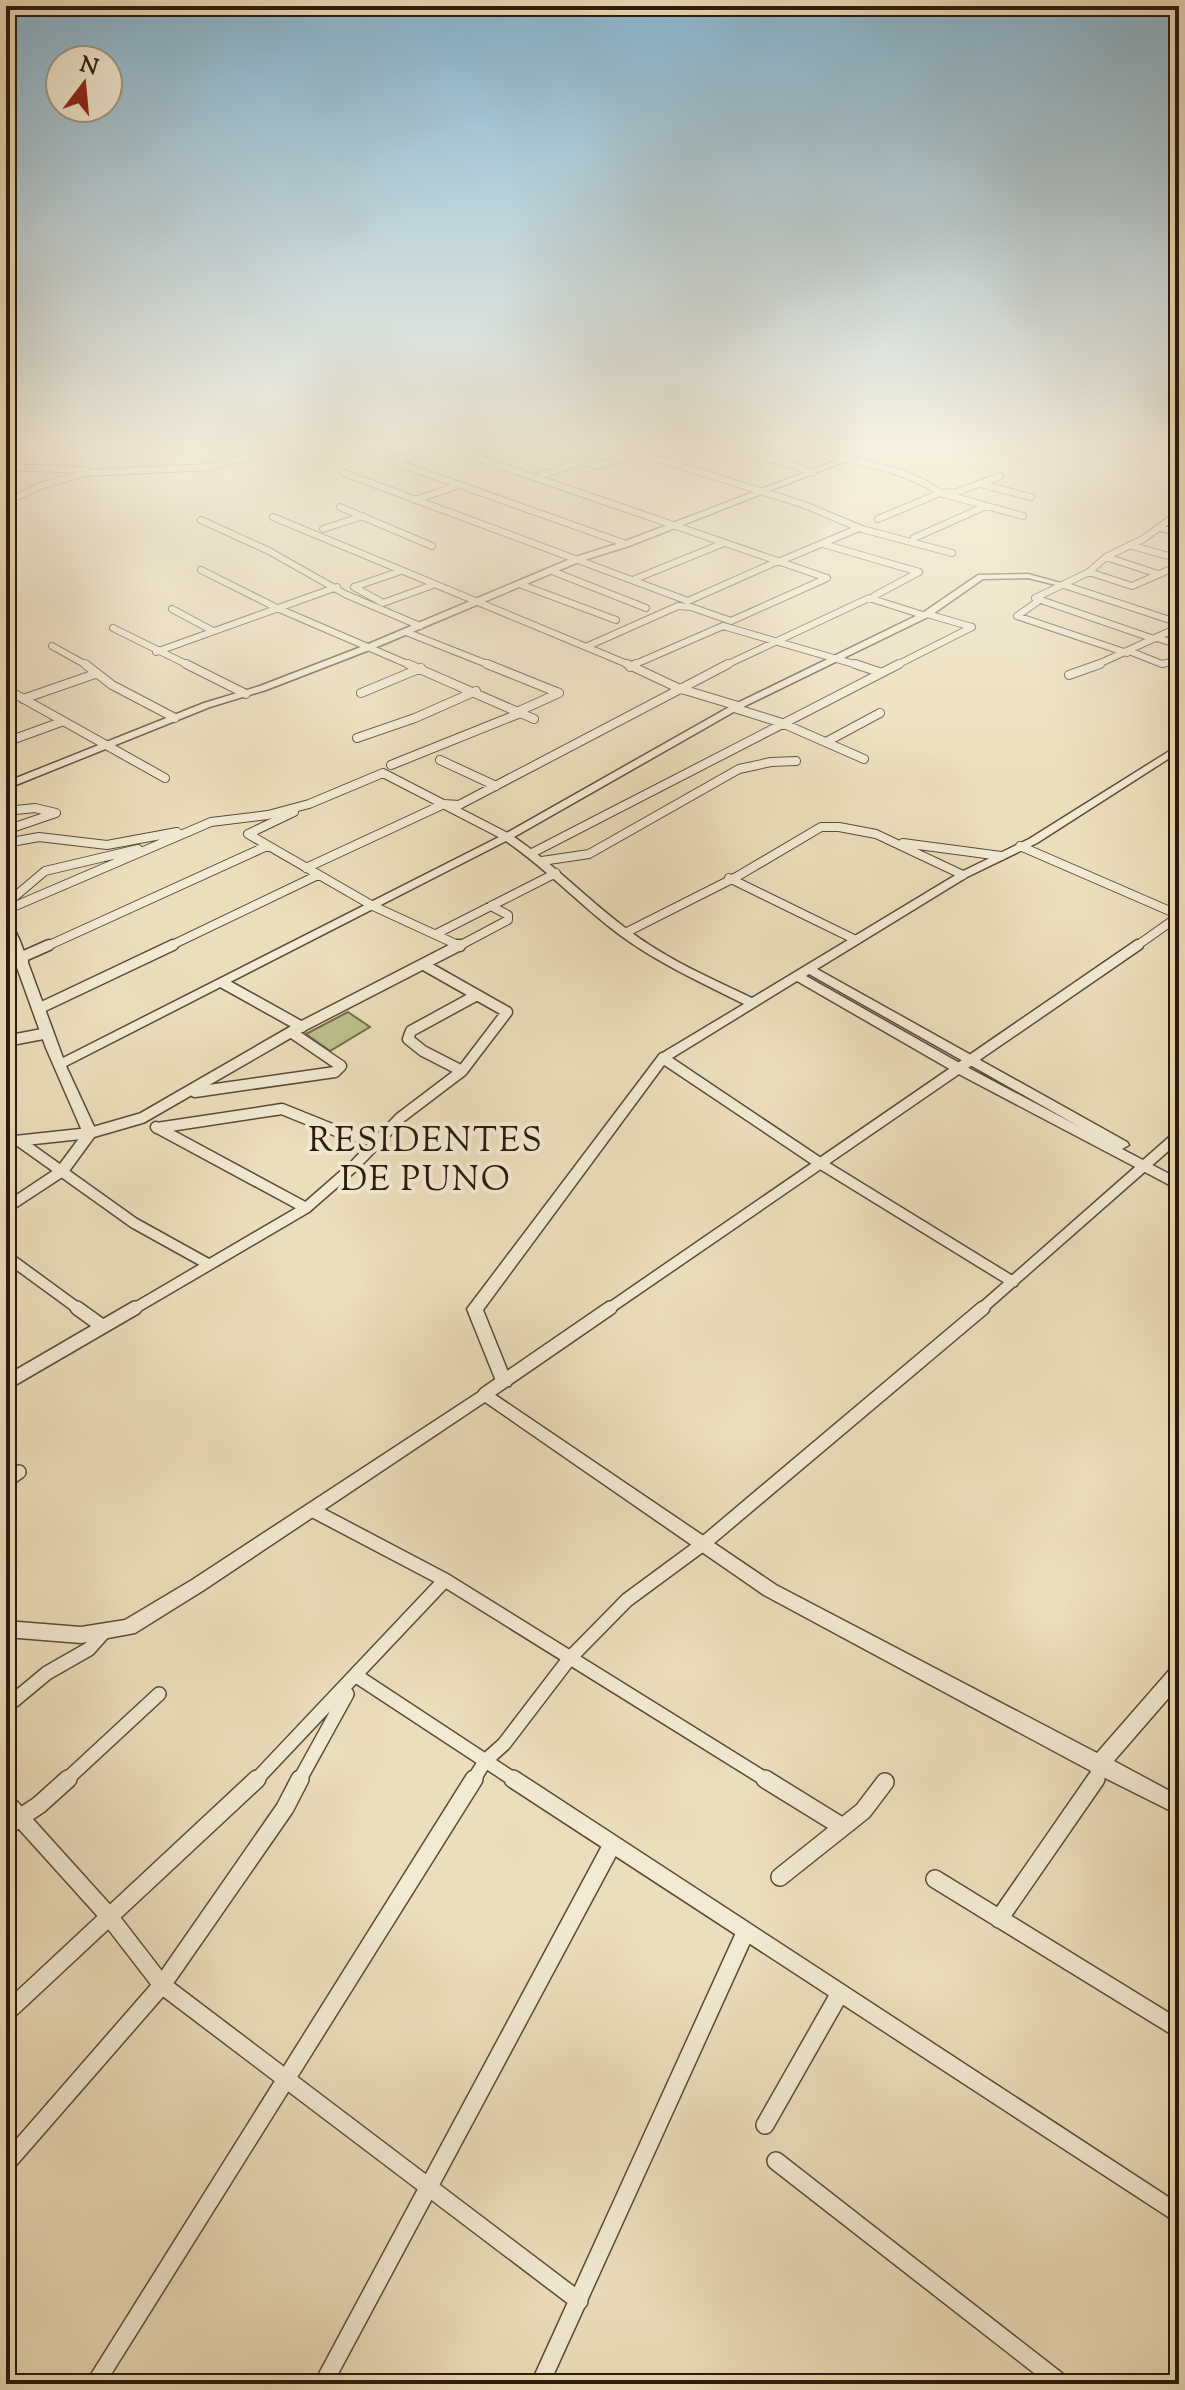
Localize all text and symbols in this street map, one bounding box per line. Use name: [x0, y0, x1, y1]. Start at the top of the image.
north arrow: [44, 44, 124, 124]
text: N: [76, 50, 102, 86]
district label: RESIDENTES DE PUNO: [308, 1118, 544, 1206]

